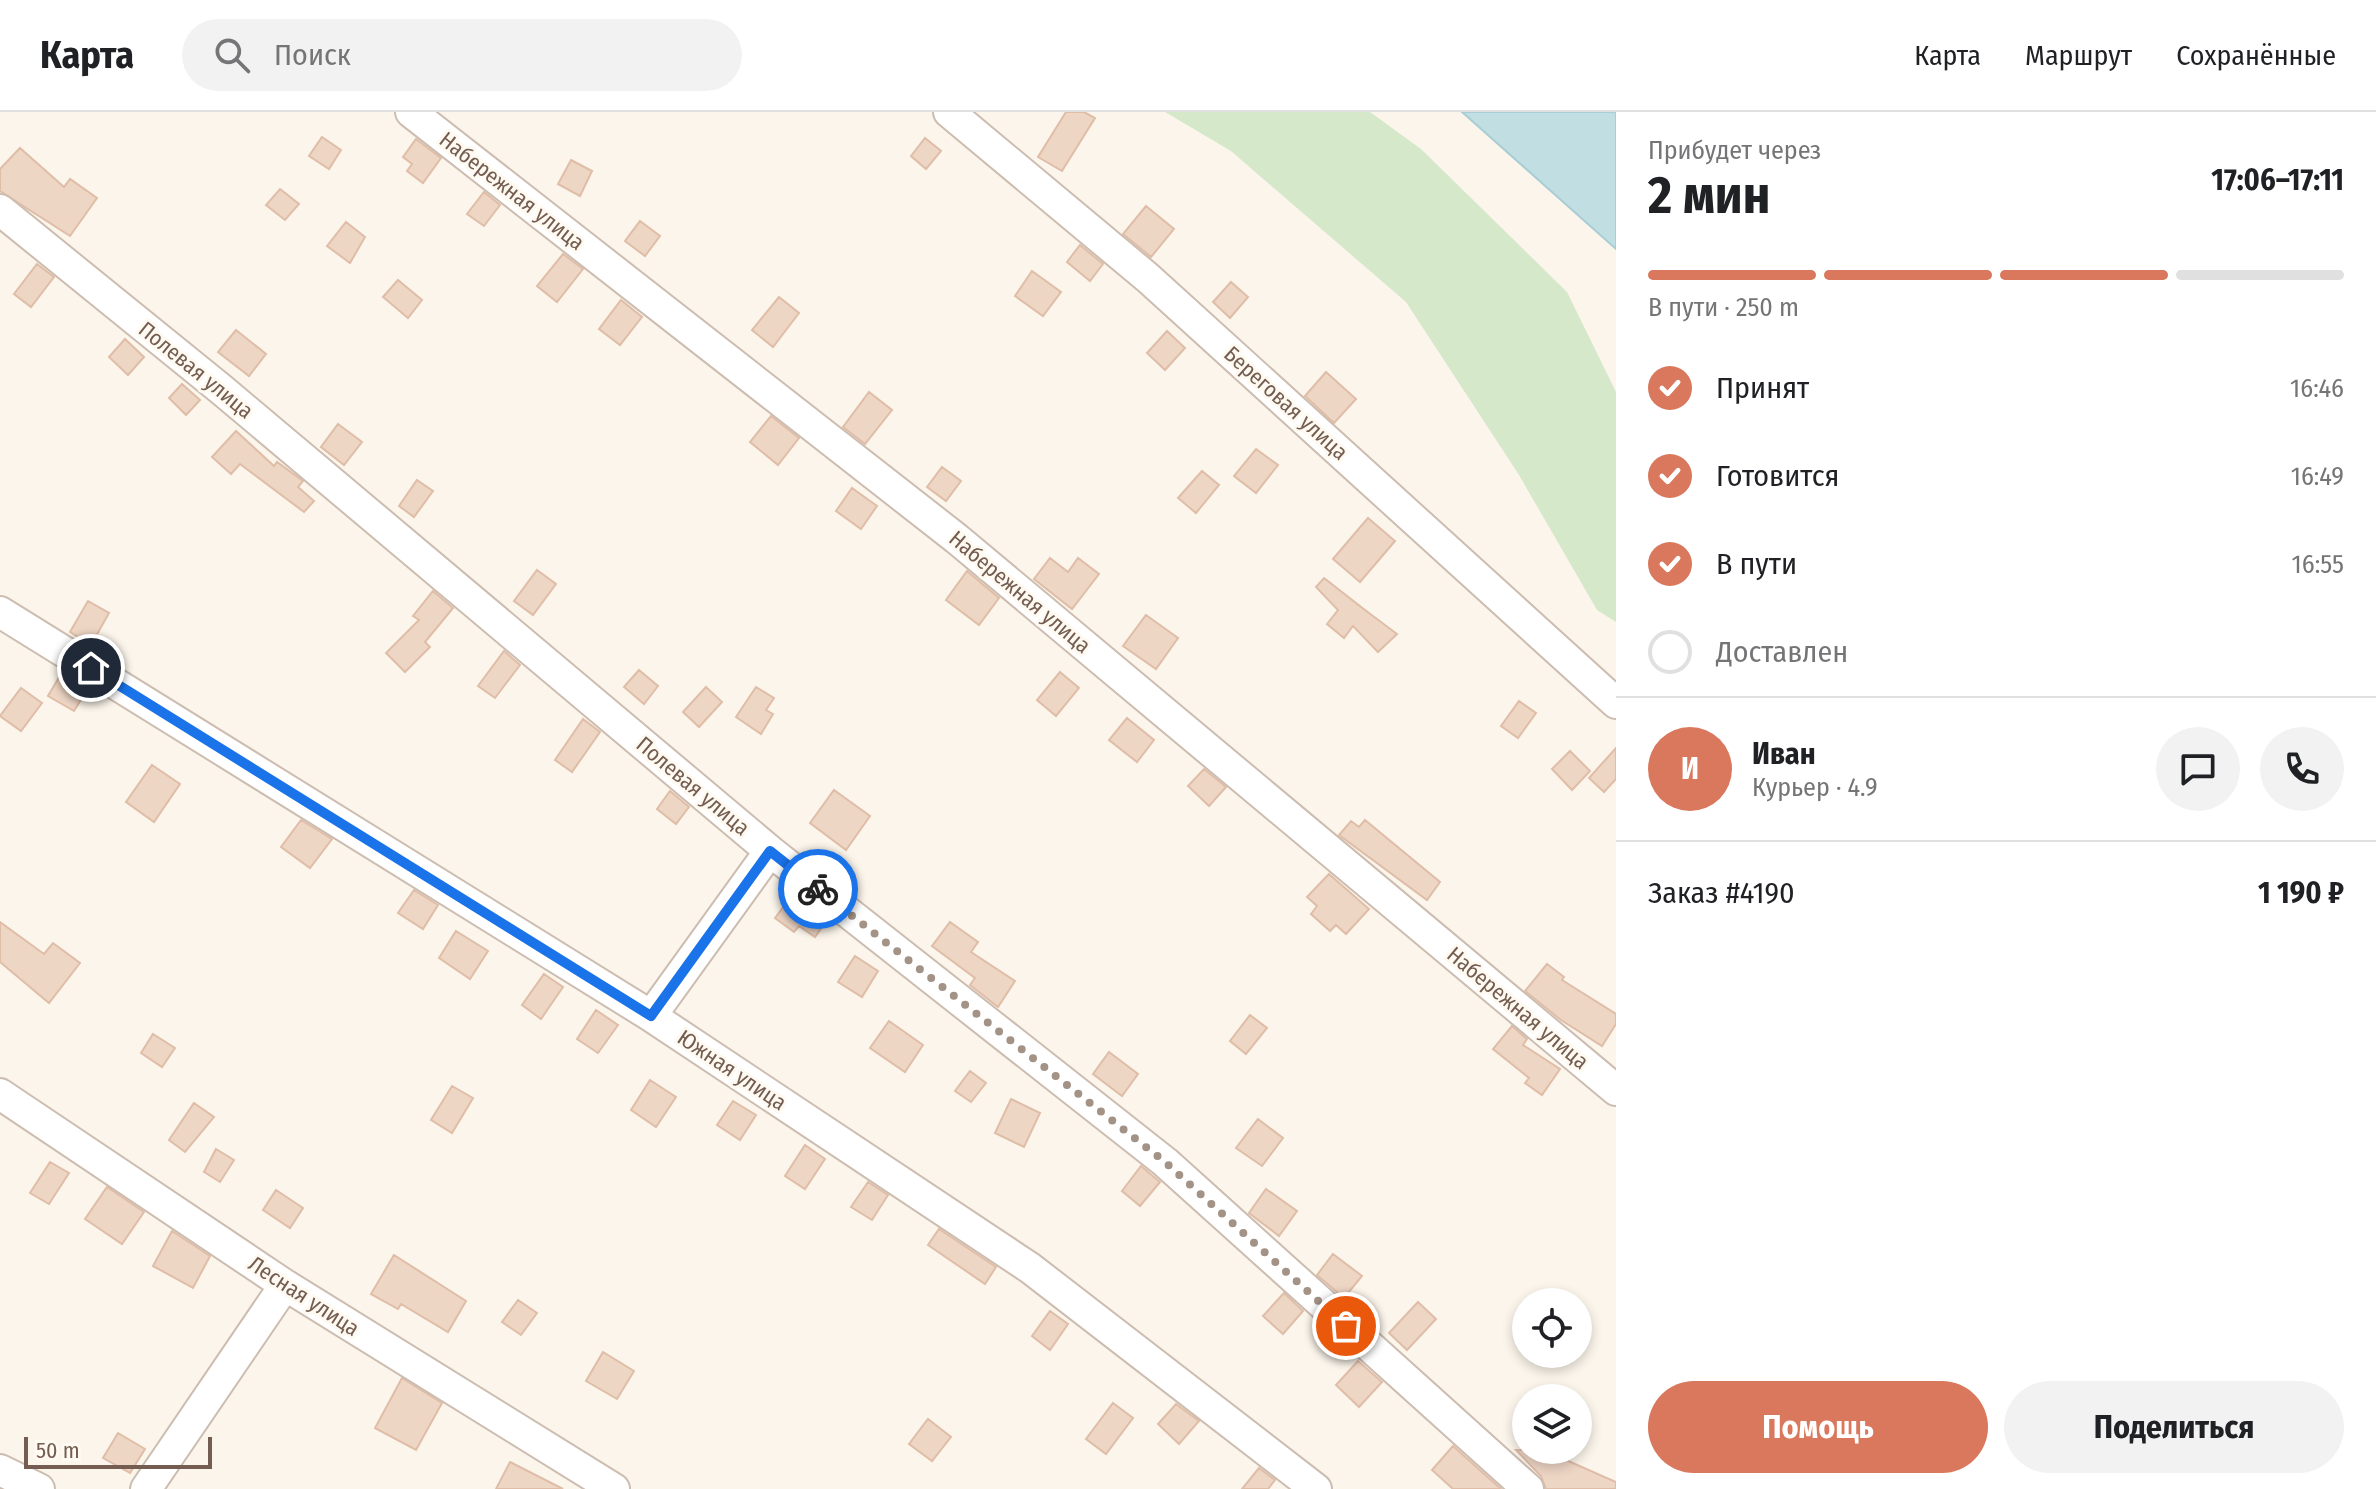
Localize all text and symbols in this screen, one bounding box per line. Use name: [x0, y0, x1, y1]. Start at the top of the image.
search box: [182, 19, 742, 91]
text: Карта: [40, 32, 134, 78]
icon: search: [210, 33, 254, 77]
text: Поиск: [274, 37, 351, 73]
text: Карта: [1914, 39, 1981, 72]
text: Маршрут: [2025, 39, 2132, 72]
text: Сохранённые: [2176, 39, 2336, 72]
street label: Набережная улица: [434, 126, 590, 256]
text: Прибудет через: [1648, 135, 1821, 166]
text: 17:06–17:11: [2211, 162, 2344, 198]
text: 2 мин: [1648, 164, 1770, 227]
text: В пути · 250 m: [1648, 292, 1799, 323]
street label: Полевая улица: [133, 316, 259, 424]
street label: Береговая улица: [1218, 340, 1354, 466]
icon: check: [1648, 366, 1692, 410]
text: Принят: [1716, 370, 1809, 406]
text: 16:46: [2290, 373, 2344, 404]
icon: check: [1648, 454, 1692, 498]
text: Готовится: [1716, 458, 1839, 494]
text: 16:49: [2291, 461, 2344, 492]
street label: Набережная улица: [944, 525, 1096, 659]
icon: check: [1648, 542, 1692, 586]
text: В пути: [1716, 546, 1797, 582]
text: 16:55: [2292, 549, 2344, 580]
pin: [57, 634, 125, 702]
text: Доставлен: [1716, 634, 1848, 670]
icon: home: [69, 646, 113, 690]
button: chat: [2156, 727, 2240, 811]
button: phone: [2260, 727, 2344, 811]
street label: Полевая улица: [631, 731, 755, 841]
text: Иван: [1752, 736, 1816, 772]
text: И: [1681, 751, 1699, 787]
text: Курьер · 4.9: [1752, 772, 1878, 803]
courier: [778, 849, 858, 929]
icon: bike: [796, 867, 840, 911]
text: Заказ #4190: [1648, 875, 1795, 911]
text: 1 190 ₽: [2258, 875, 2344, 911]
street label: Набережная улица: [1442, 941, 1594, 1075]
street label: Южная улица: [672, 1024, 792, 1116]
street label: Лесная улица: [243, 1250, 365, 1342]
map controls: [1512, 1288, 1592, 1464]
button: locate: [1512, 1288, 1592, 1368]
pin: [1312, 1292, 1380, 1360]
icon: bag: [1324, 1304, 1368, 1348]
button: Помощь: [1648, 1381, 1988, 1473]
button: Поделиться: [2004, 1381, 2344, 1473]
button: layers: [1512, 1384, 1592, 1464]
scale bar: [24, 1433, 212, 1469]
text: 50 m: [36, 1437, 80, 1464]

